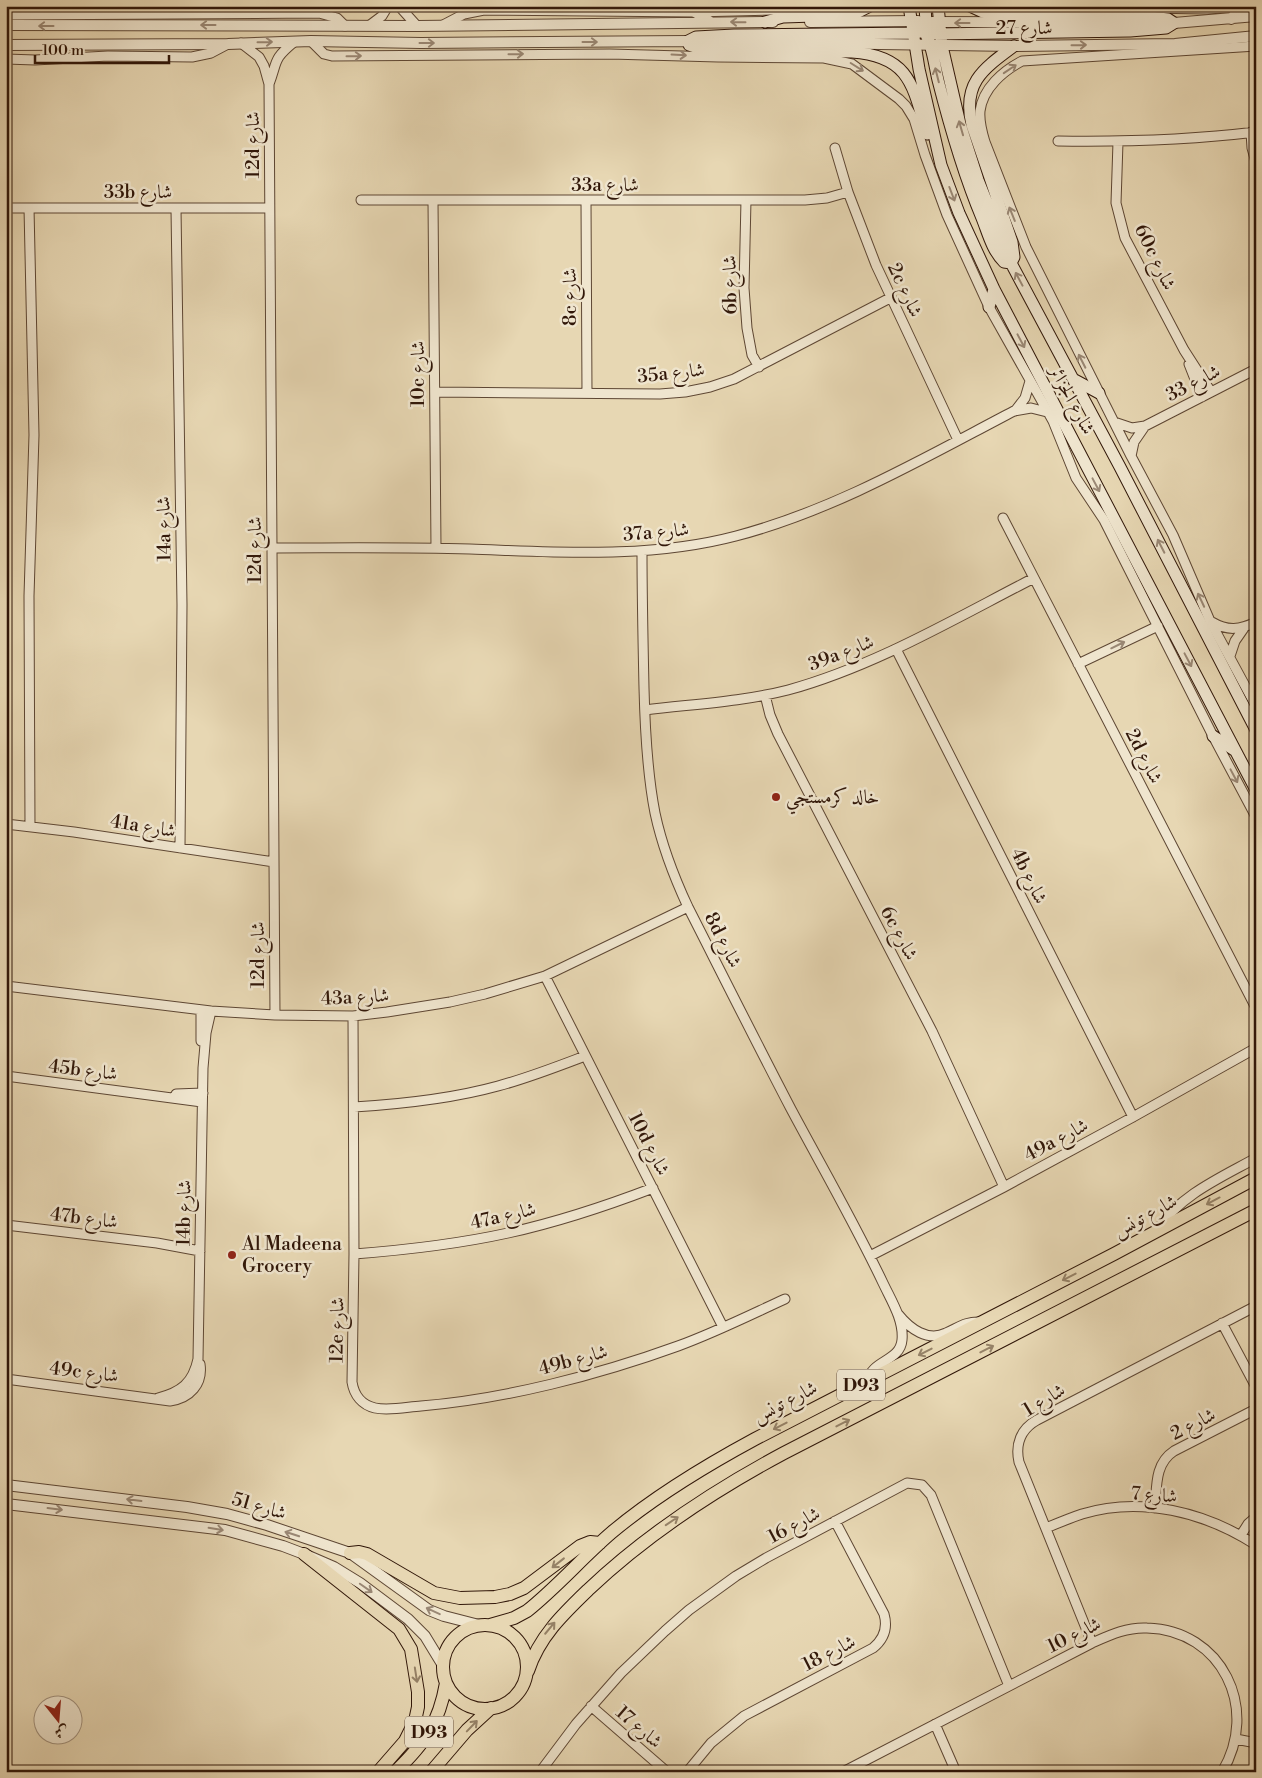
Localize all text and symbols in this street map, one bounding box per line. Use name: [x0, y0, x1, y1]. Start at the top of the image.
street label: شارع 27: [995, 16, 1053, 43]
one-way arrow: [731, 17, 747, 27]
one-way arrow: [955, 18, 971, 28]
one-way arrow: [201, 20, 217, 30]
one-way arrow: [38, 21, 54, 31]
scale bar: [35, 32, 169, 64]
one-way arrow: [256, 37, 273, 47]
one-way arrow: [582, 37, 598, 47]
one-way arrow: [419, 38, 435, 48]
text: 100 m: [42, 41, 84, 60]
one-way arrow: [1070, 41, 1086, 50]
one-way arrow: [508, 50, 524, 59]
one-way arrow: [346, 51, 362, 61]
one-way arrow: [671, 51, 687, 60]
one-way arrow: [849, 63, 863, 73]
one-way arrow: [1003, 63, 1017, 74]
one-way arrow: [932, 67, 941, 83]
street label: 12d شارع: [241, 111, 268, 179]
one-way arrow: [955, 120, 965, 136]
street label: 33a شارع: [571, 173, 639, 200]
street label: 33b شارع: [104, 180, 172, 207]
one-way arrow: [948, 186, 957, 201]
one-way arrow: [1007, 207, 1016, 222]
street label: 60c شارع: [1126, 220, 1181, 295]
street label: 6b شارع: [717, 255, 746, 315]
street label: 2c شارع: [879, 259, 928, 322]
street label: 8c شارع: [558, 268, 585, 326]
one-way arrow: [1014, 272, 1024, 287]
one-way arrow: [1017, 333, 1026, 348]
street label: 10c شارع: [406, 341, 433, 407]
one-way arrow: [1077, 353, 1087, 368]
street label: 35a شارع: [636, 358, 706, 391]
street label: شارع 33: [1162, 359, 1226, 410]
street label: شارع الجزائر: [1040, 360, 1100, 440]
one-way arrow: [1092, 477, 1101, 492]
street label: 14a شارع: [151, 496, 180, 562]
street label: 12d شارع: [243, 516, 270, 584]
street label: 37a شارع: [622, 517, 690, 550]
one-way arrow: [1156, 539, 1166, 554]
one-way arrow: [1195, 593, 1205, 608]
street label: 39a شارع: [805, 630, 878, 679]
one-way arrow: [1110, 640, 1125, 649]
one-way arrow: [1184, 652, 1193, 667]
street label: 2d شارع: [1117, 724, 1168, 789]
one-way arrow: [1229, 769, 1239, 784]
place label: خالد كرمستجي: [786, 785, 879, 815]
marker: خالد كرمستجي: [770, 791, 782, 803]
street label: 41a شارع: [108, 809, 177, 846]
street label: 4b شارع: [1003, 844, 1053, 909]
street label: 6c شارع: [872, 902, 923, 966]
street label: 8d شارع: [696, 908, 747, 973]
street label: 12d شارع: [246, 921, 273, 989]
street label: 43a شارع: [320, 983, 390, 1014]
street label: 45b شارع: [47, 1054, 119, 1089]
street label: 10d شارع: [620, 1108, 675, 1181]
street label: 49a شارع: [1020, 1113, 1094, 1170]
street label: 14b شارع: [171, 1180, 200, 1246]
street label: شارع تونس: [1109, 1189, 1183, 1246]
one-way arrow: [1205, 1196, 1220, 1206]
street label: 47a شارع: [468, 1197, 539, 1238]
street label: 47b شارع: [48, 1202, 119, 1237]
place label: Al Madeena Grocery: [241, 1232, 342, 1278]
marker: Al Madeena Grocery: [226, 1249, 238, 1261]
one-way arrow: [1062, 1273, 1077, 1282]
street label: 12e شارع: [324, 1297, 353, 1363]
street label: 49b شارع: [536, 1339, 611, 1384]
one-way arrow: [980, 1344, 995, 1354]
one-way arrow: [918, 1348, 933, 1357]
street label: 49c شارع: [48, 1356, 120, 1391]
road number: D93: [837, 1370, 885, 1400]
street label: شارع تونس: [749, 1376, 823, 1431]
street label: شارع 1: [1018, 1378, 1071, 1424]
street label: شارع 2: [1166, 1402, 1221, 1448]
one-way arrow: [835, 1418, 850, 1427]
one-way arrow: [773, 1422, 788, 1431]
street label: شارع 7: [1130, 1481, 1178, 1512]
street label: شارع 51: [228, 1487, 289, 1528]
one-way arrow: [126, 1495, 142, 1505]
street label: شارع 16: [764, 1501, 826, 1551]
one-way arrow: [46, 1504, 62, 1514]
one-way arrow: [664, 1516, 678, 1526]
one-way arrow: [208, 1524, 224, 1534]
one-way arrow: [284, 1528, 300, 1538]
one-way arrow: [551, 1557, 564, 1568]
one-way arrow: [359, 1583, 373, 1593]
one-way arrow: [426, 1606, 441, 1616]
street label: شارع 10: [1043, 1612, 1106, 1661]
one-way arrow: [545, 1622, 556, 1635]
street label: شارع 18: [798, 1630, 861, 1679]
one-way arrow: [412, 1667, 422, 1683]
north arrow: [32, 1696, 82, 1746]
street label: شارع 17: [609, 1700, 667, 1756]
road number: D93: [405, 1716, 453, 1748]
one-way arrow: [466, 1720, 478, 1732]
text: ش: [52, 1721, 71, 1742]

